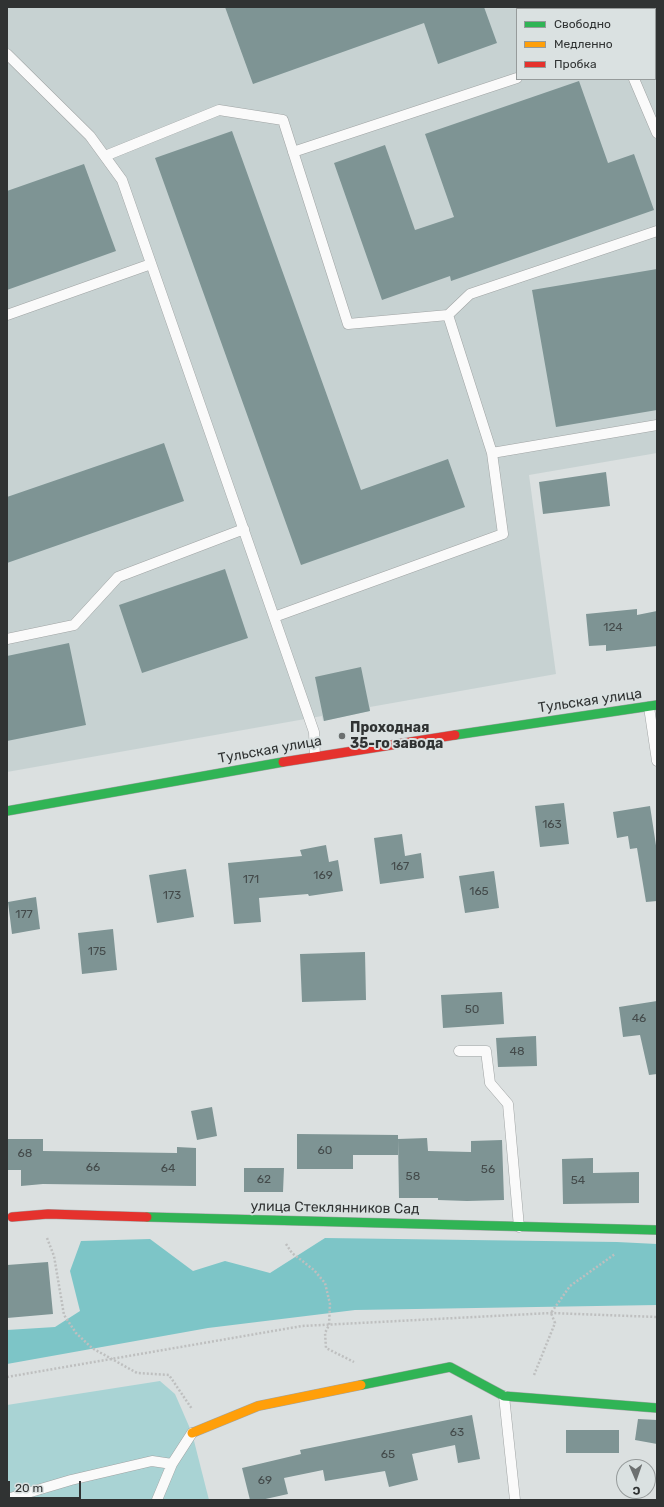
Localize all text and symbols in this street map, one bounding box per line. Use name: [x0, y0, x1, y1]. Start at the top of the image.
legend: [516, 8, 656, 80]
text: Свободно: [554, 17, 611, 31]
text: Медленно: [554, 37, 613, 51]
text: Пробка: [554, 57, 597, 71]
house number: 124: [603, 621, 623, 635]
street label: Тульская улица: [537, 685, 643, 717]
place label: Проходная 35-го завода: [350, 720, 443, 752]
marker: Проходная 35-го завода: [337, 731, 347, 741]
street label: Тульская улица: [217, 733, 323, 767]
house number: 163: [542, 818, 562, 832]
house number: 167: [391, 860, 409, 874]
house number: 169: [313, 869, 333, 883]
house number: 171: [243, 873, 259, 887]
house number: 165: [469, 885, 489, 899]
house number: 173: [163, 889, 181, 903]
house number: 177: [15, 908, 33, 922]
house number: 175: [88, 945, 106, 959]
house number: 50: [465, 1003, 479, 1017]
house number: 46: [632, 1012, 646, 1026]
house number: 48: [509, 1045, 525, 1059]
house number: 60: [318, 1144, 332, 1158]
house number: 68: [18, 1147, 32, 1161]
house number: 66: [86, 1161, 100, 1175]
house number: 64: [161, 1162, 175, 1176]
house number: 56: [481, 1163, 495, 1177]
house number: 58: [406, 1170, 420, 1184]
house number: 62: [257, 1173, 271, 1187]
house number: 54: [571, 1174, 585, 1188]
street label: улица Стеклянников Сад: [250, 1198, 420, 1218]
house number: 63: [450, 1426, 464, 1440]
house number: 65: [381, 1448, 395, 1462]
north arrow: [616, 1459, 656, 1499]
scale bar: [10, 1473, 83, 1499]
house number: 69: [258, 1474, 272, 1488]
text: 20 m: [15, 1481, 43, 1495]
text: С: [632, 1484, 641, 1497]

